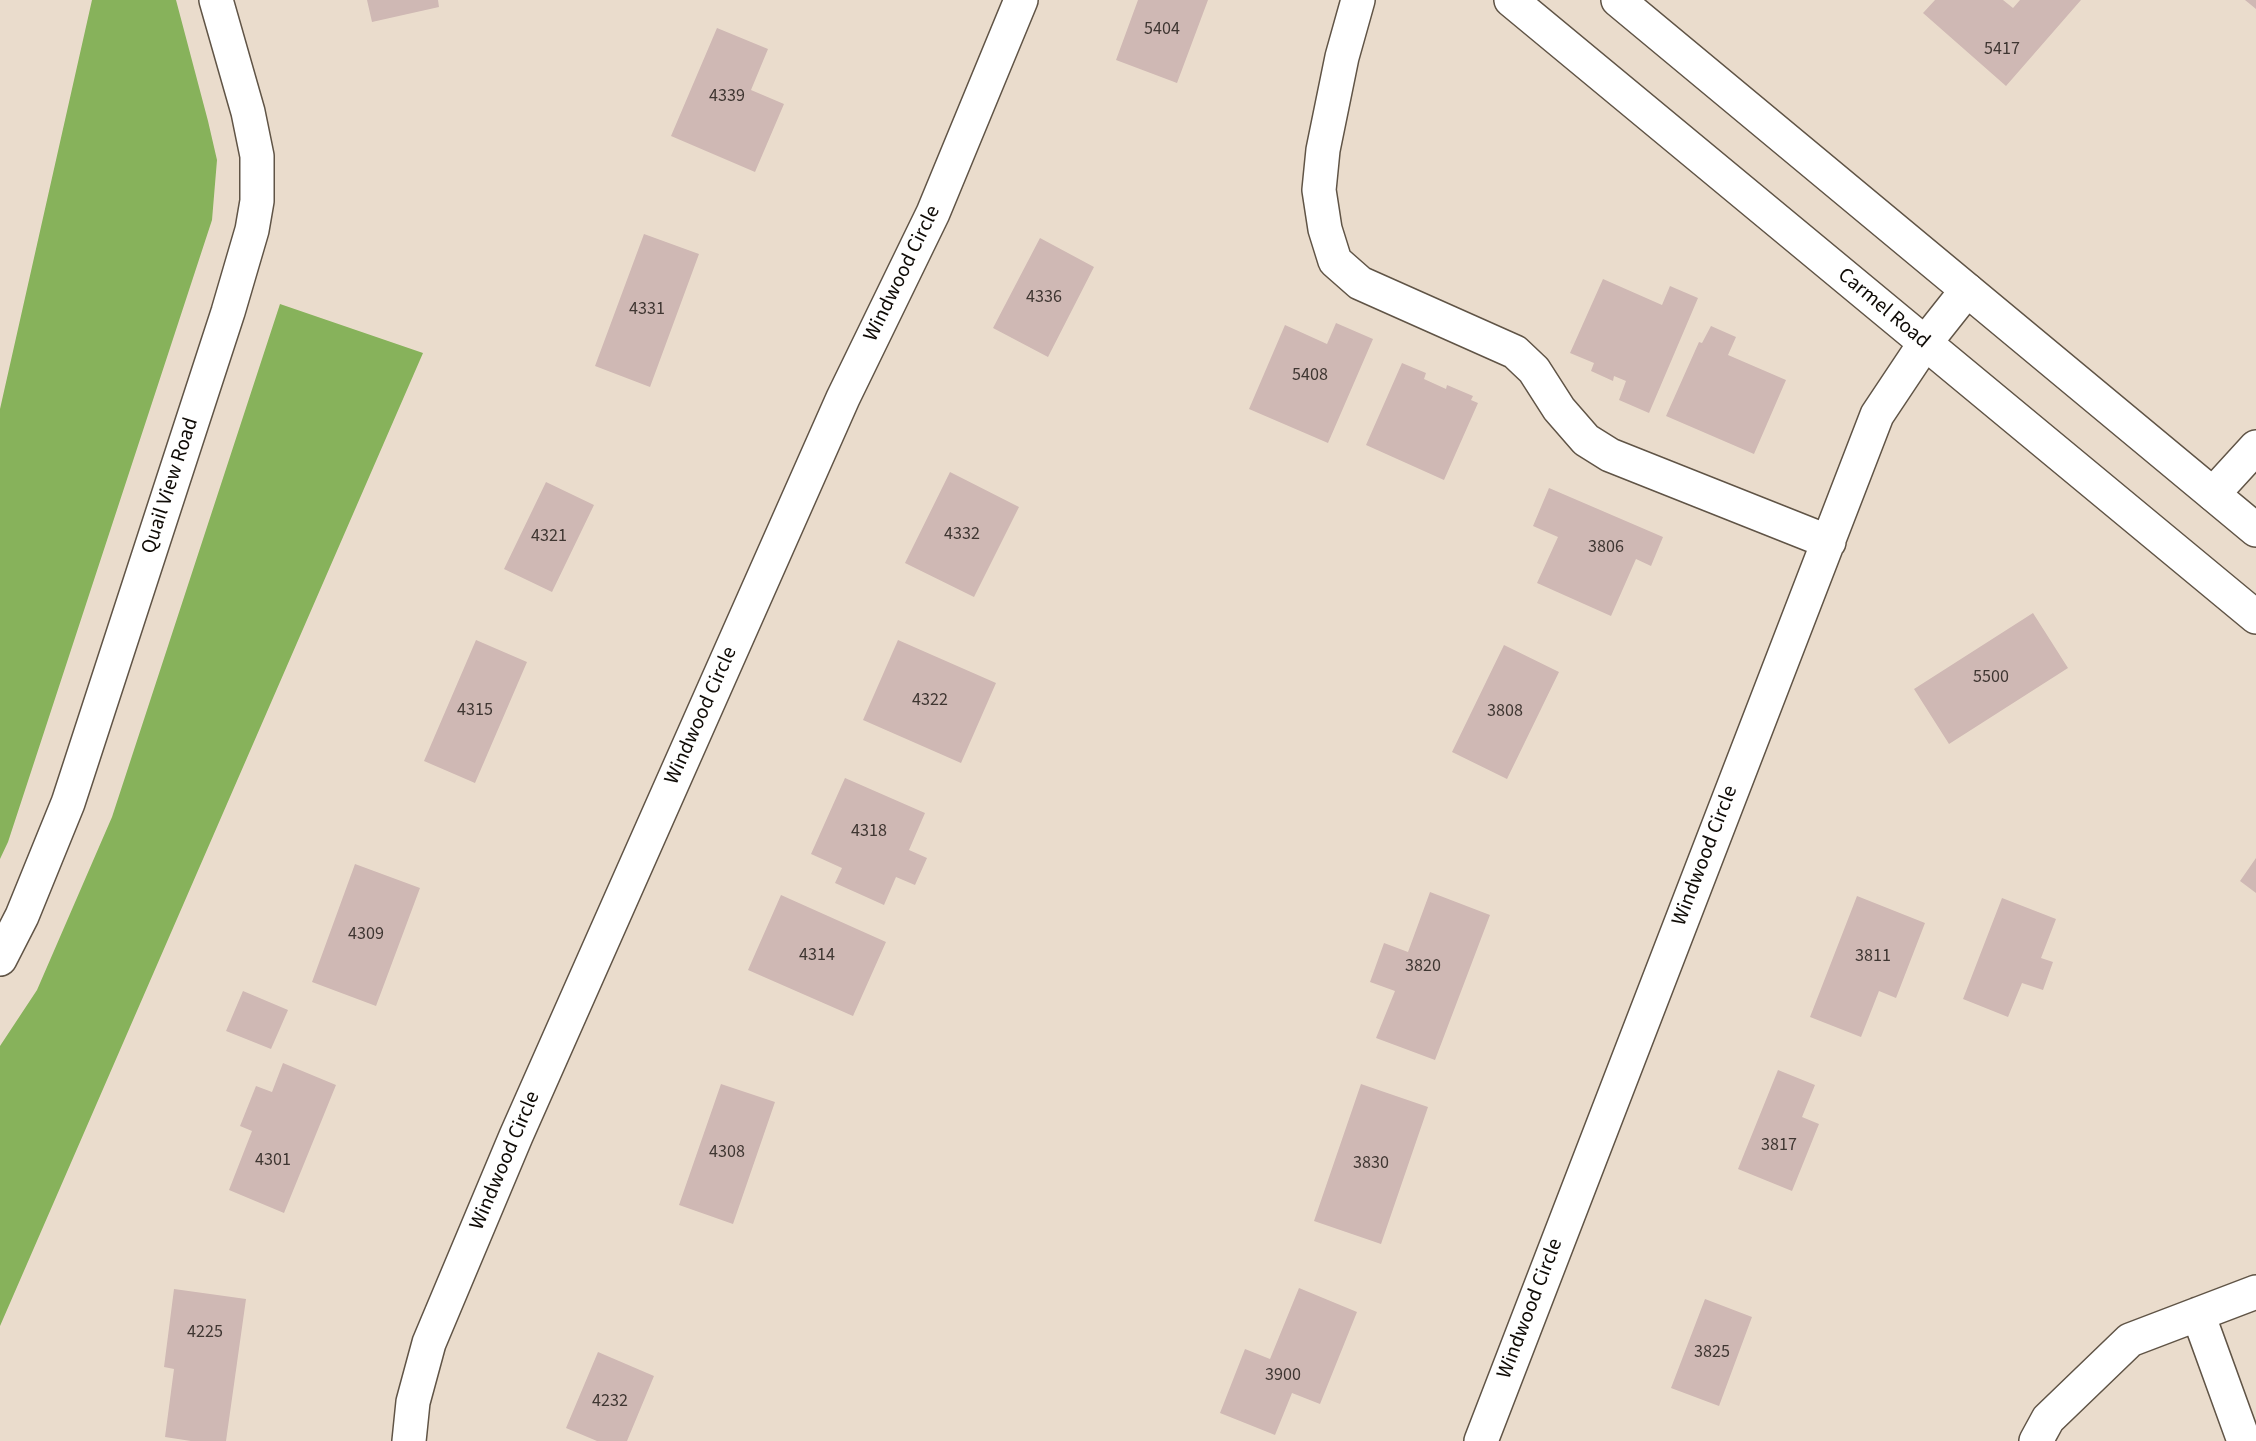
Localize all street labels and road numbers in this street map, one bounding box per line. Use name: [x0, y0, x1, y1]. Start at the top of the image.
street label: Windwood Circle: [859, 202, 947, 346]
street label: Carmel Road: [1832, 263, 1934, 355]
street label: Quail View Road: [137, 415, 205, 557]
street label: Windwood Circle: [660, 643, 744, 789]
street label: Windwood Circle: [1668, 782, 1744, 930]
street label: Windwood Circle: [465, 1088, 547, 1234]
street label: Windwood Circle: [1493, 1235, 1569, 1383]

